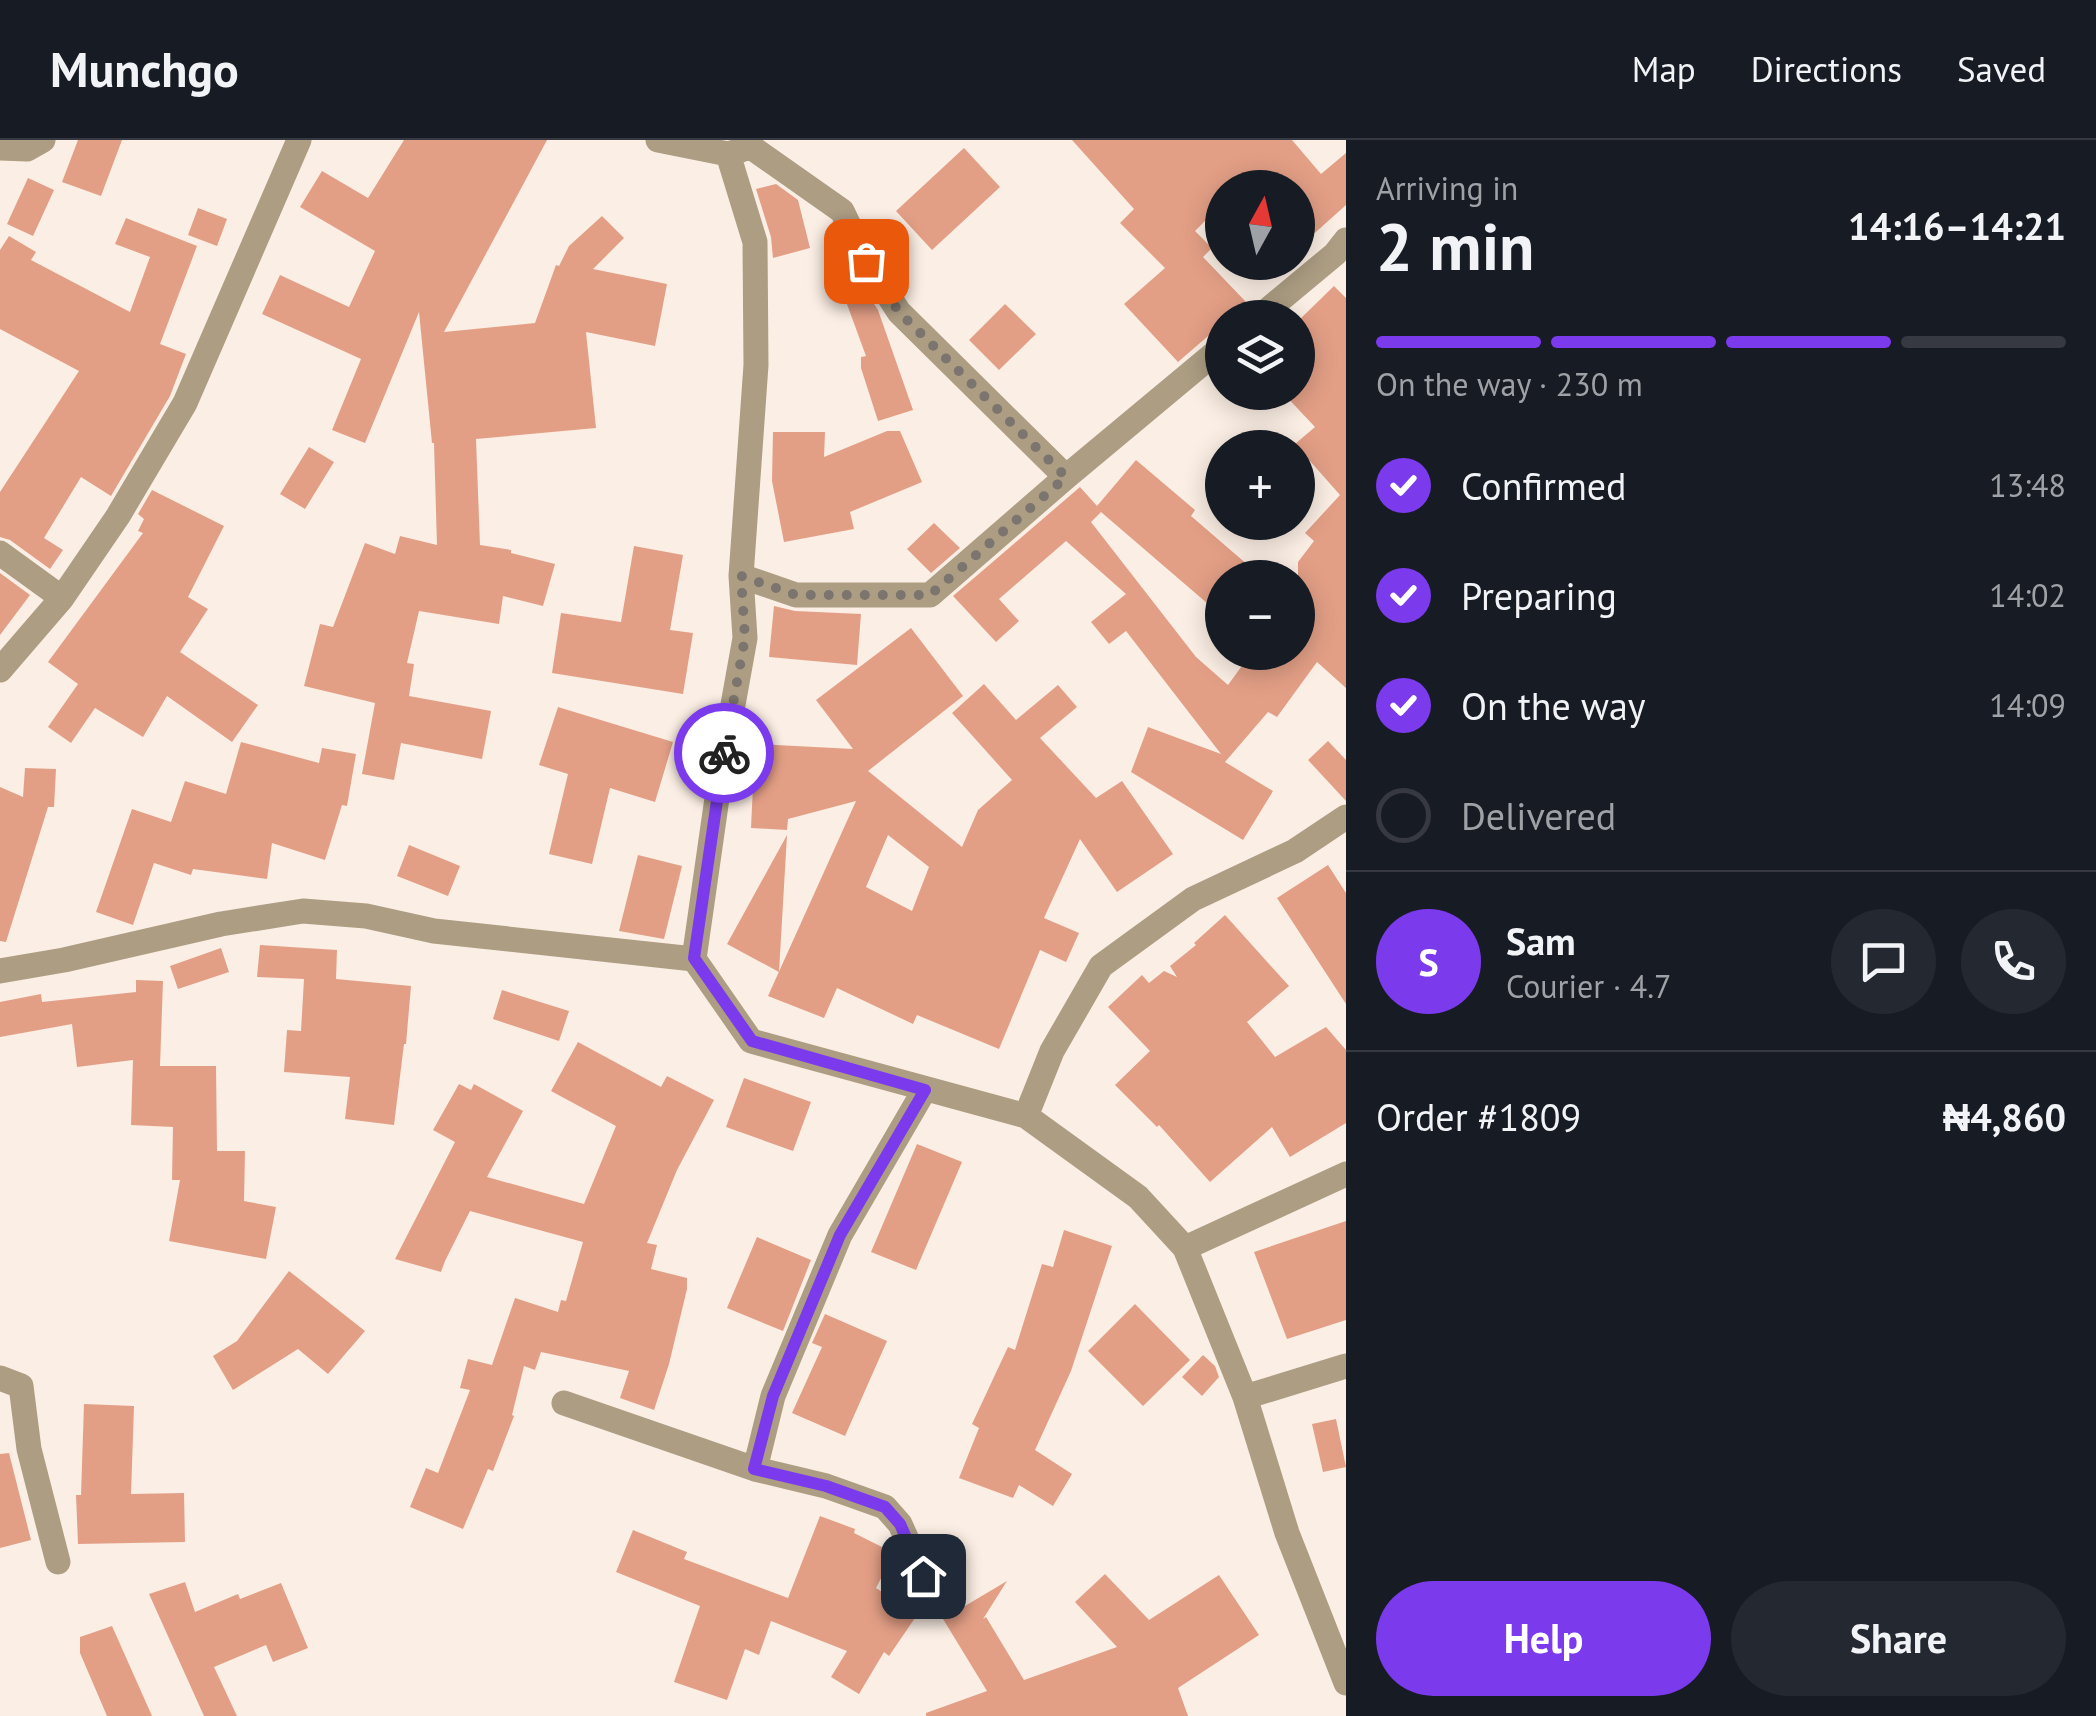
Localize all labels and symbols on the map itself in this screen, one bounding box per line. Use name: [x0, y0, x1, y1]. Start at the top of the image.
north arrow: [1205, 170, 1315, 280]
pin: [824, 219, 909, 304]
courier: [674, 703, 774, 803]
pin: [881, 1534, 966, 1619]

